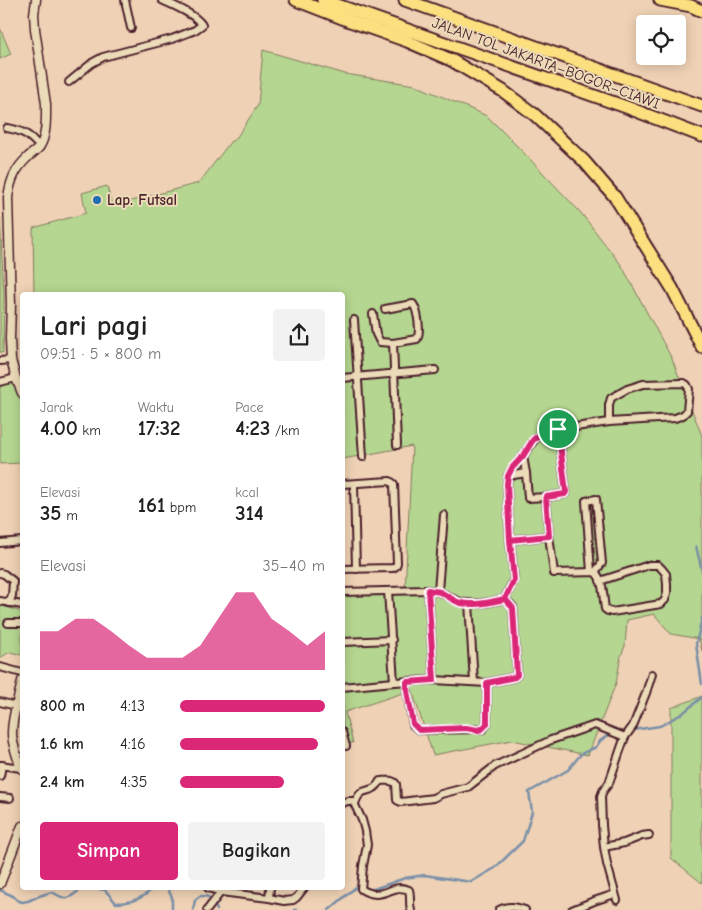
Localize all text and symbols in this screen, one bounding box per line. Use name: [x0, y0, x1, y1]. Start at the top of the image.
street label: JALAN TOL JAKARTA–BOGOR–CIAWI: [430, 13, 662, 113]
map controls: [636, 15, 686, 65]
button: locate: [636, 15, 686, 65]
place label: Lap. Futsal: [107, 191, 177, 209]
marker: Lap. Futsal: [91, 194, 103, 206]
button: share: [273, 309, 325, 361]
text: Lari pagi: [40, 310, 148, 342]
text: 09:51 · 5 × 800 m: [40, 345, 161, 363]
text: Jarak: [40, 399, 73, 416]
text: Waktu: [138, 399, 174, 416]
text: Pace: [235, 399, 264, 416]
pin: [537, 408, 579, 450]
icon: arrive: [544, 415, 572, 443]
text: 4.00: [40, 416, 78, 440]
text: 17:32: [138, 416, 181, 440]
text: 4:23: [235, 416, 270, 440]
text: km: [78, 422, 101, 439]
text: /km: [270, 422, 299, 439]
text: Elevasi: [40, 484, 80, 501]
text: kcal: [235, 484, 259, 501]
text: 161: [138, 493, 165, 517]
text: bpm: [165, 499, 196, 516]
text: 35: [40, 501, 62, 525]
text: 314: [235, 501, 264, 525]
text: m: [62, 507, 78, 524]
text: Elevasi: [40, 557, 86, 575]
text: 35–40 m: [263, 557, 325, 575]
text: 800 m: [40, 697, 85, 715]
text: 4:13: [120, 697, 145, 715]
text: 1.6 km: [40, 735, 84, 753]
text: 4:16: [120, 735, 146, 753]
text: 2.4 km: [40, 773, 85, 791]
text: 4:35: [120, 773, 147, 791]
button: Simpan: [40, 822, 178, 880]
button: Bagikan: [188, 822, 325, 880]

